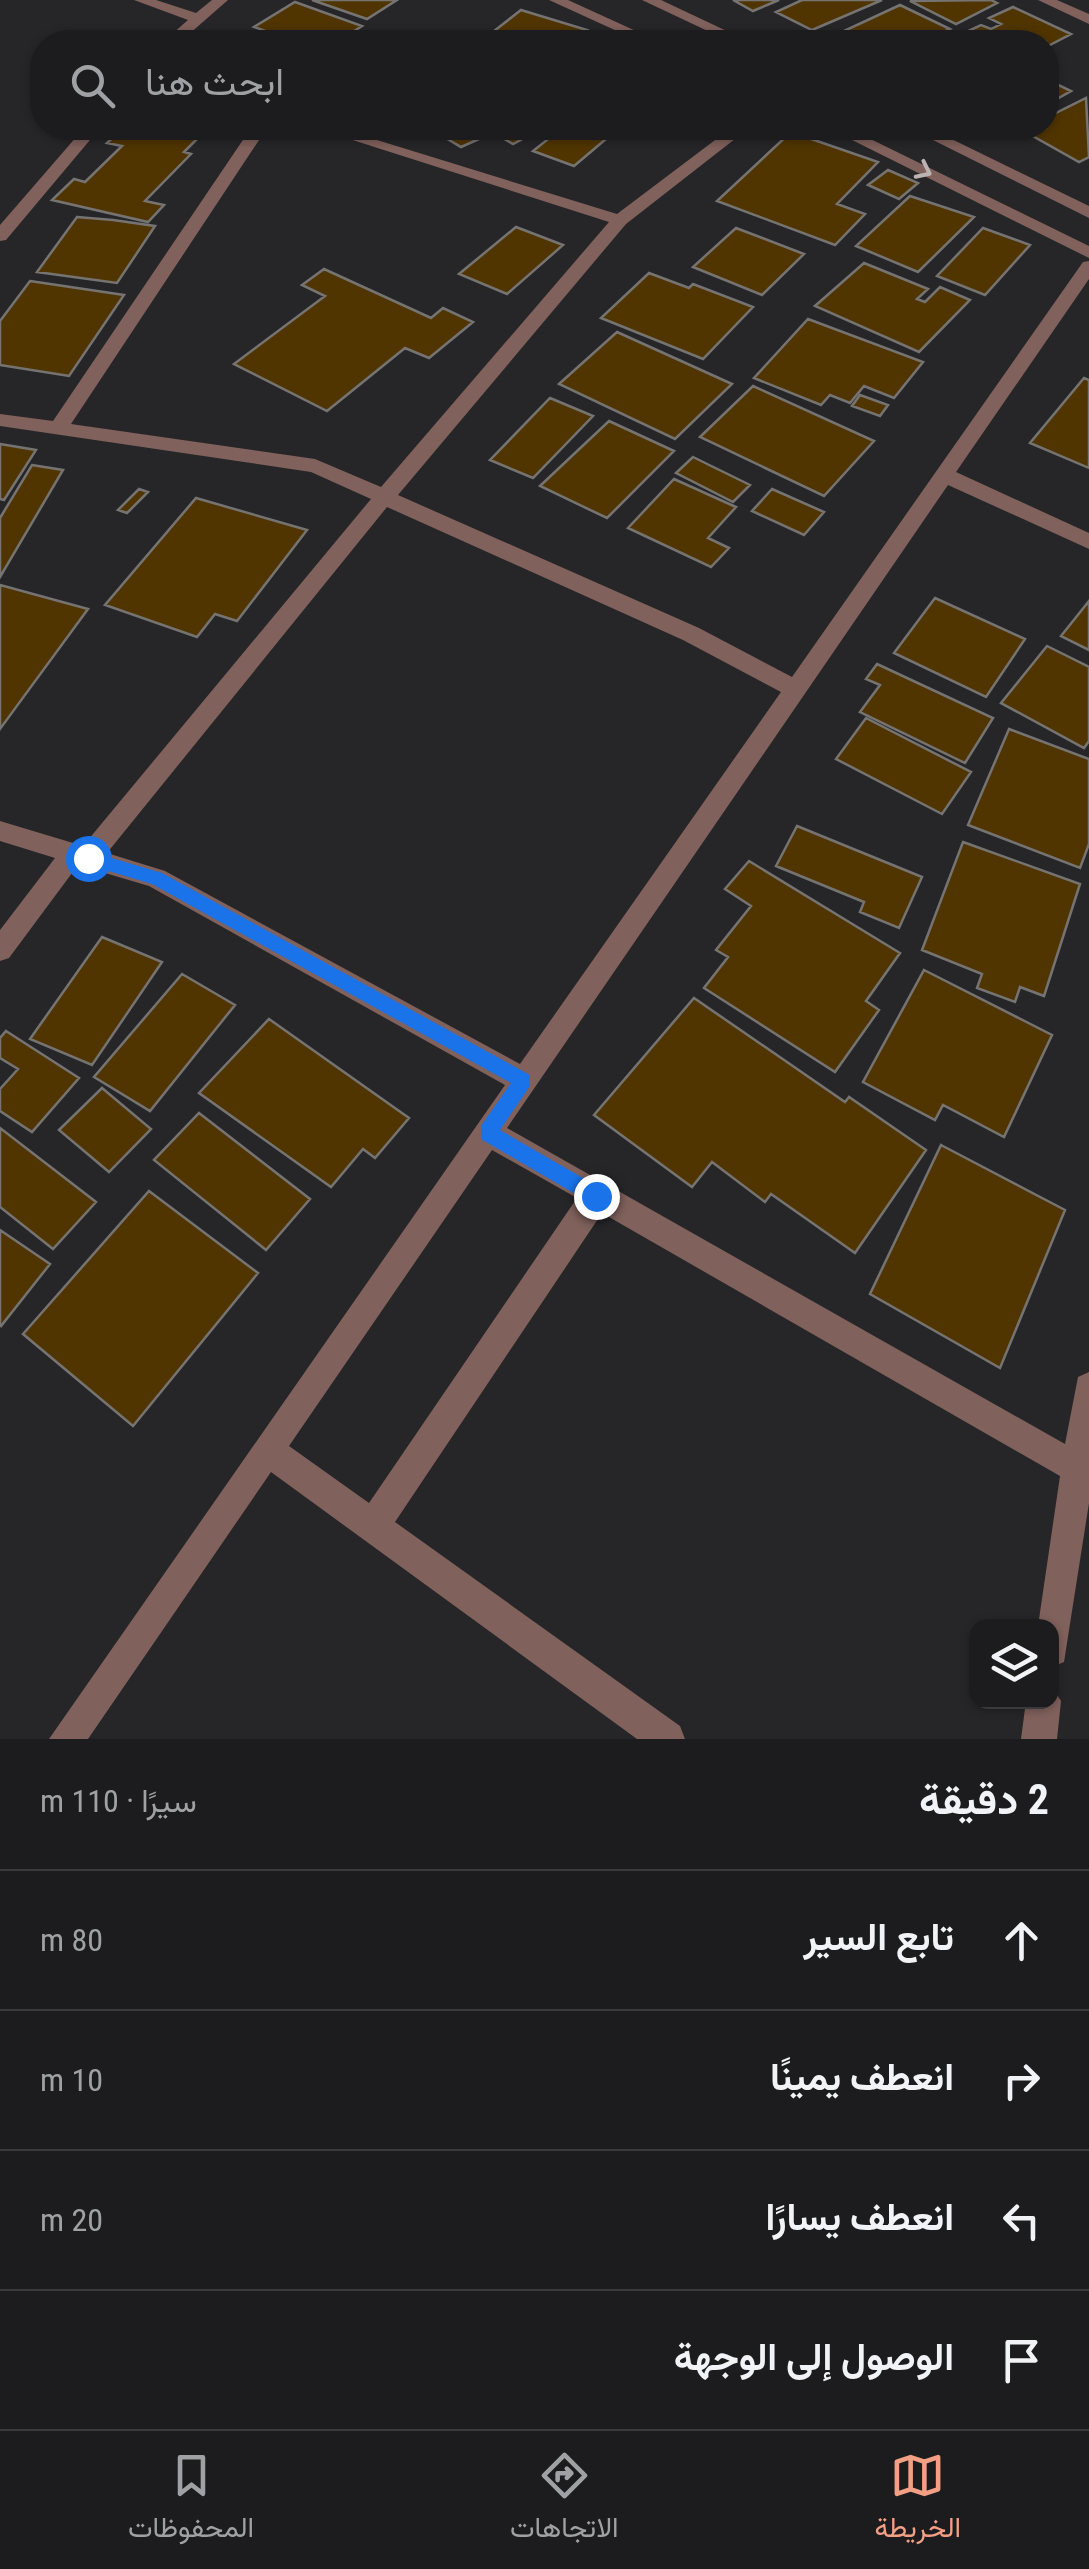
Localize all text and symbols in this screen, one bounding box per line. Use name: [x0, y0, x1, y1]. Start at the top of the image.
search box: [30, 30, 1059, 140]
icon: search: [65, 58, 120, 113]
text: ابحث هنا: [145, 60, 284, 104]
one-way arrow: [913, 159, 931, 178]
route start: [66, 836, 112, 882]
route end: [574, 1174, 620, 1220]
map controls: [969, 1619, 1059, 1709]
button: layers: [969, 1619, 1059, 1709]
text: 2 دقيقة: [919, 1775, 1049, 1824]
text: سيرًا · 110 m: [40, 1782, 197, 1820]
icon: ahead: [994, 1913, 1049, 1968]
text: تابع السير: [804, 1915, 954, 1959]
text: 80 m: [40, 1921, 103, 1959]
icon: right: [994, 2053, 1049, 2108]
text: انعطف يمينًا: [770, 2055, 954, 2099]
text: 10 m: [40, 2061, 103, 2099]
icon: left: [994, 2193, 1049, 2248]
text: انعطف يسارًا: [765, 2195, 954, 2239]
text: 20 m: [40, 2201, 103, 2239]
icon: arrive: [994, 2333, 1049, 2388]
text: الوصول إلى الوجهة: [674, 2335, 954, 2379]
tab: المحفوظات: [128, 2448, 254, 2552]
tab: الاتجاهات: [510, 2448, 619, 2552]
tab: الخريطة: [874, 2448, 961, 2552]

